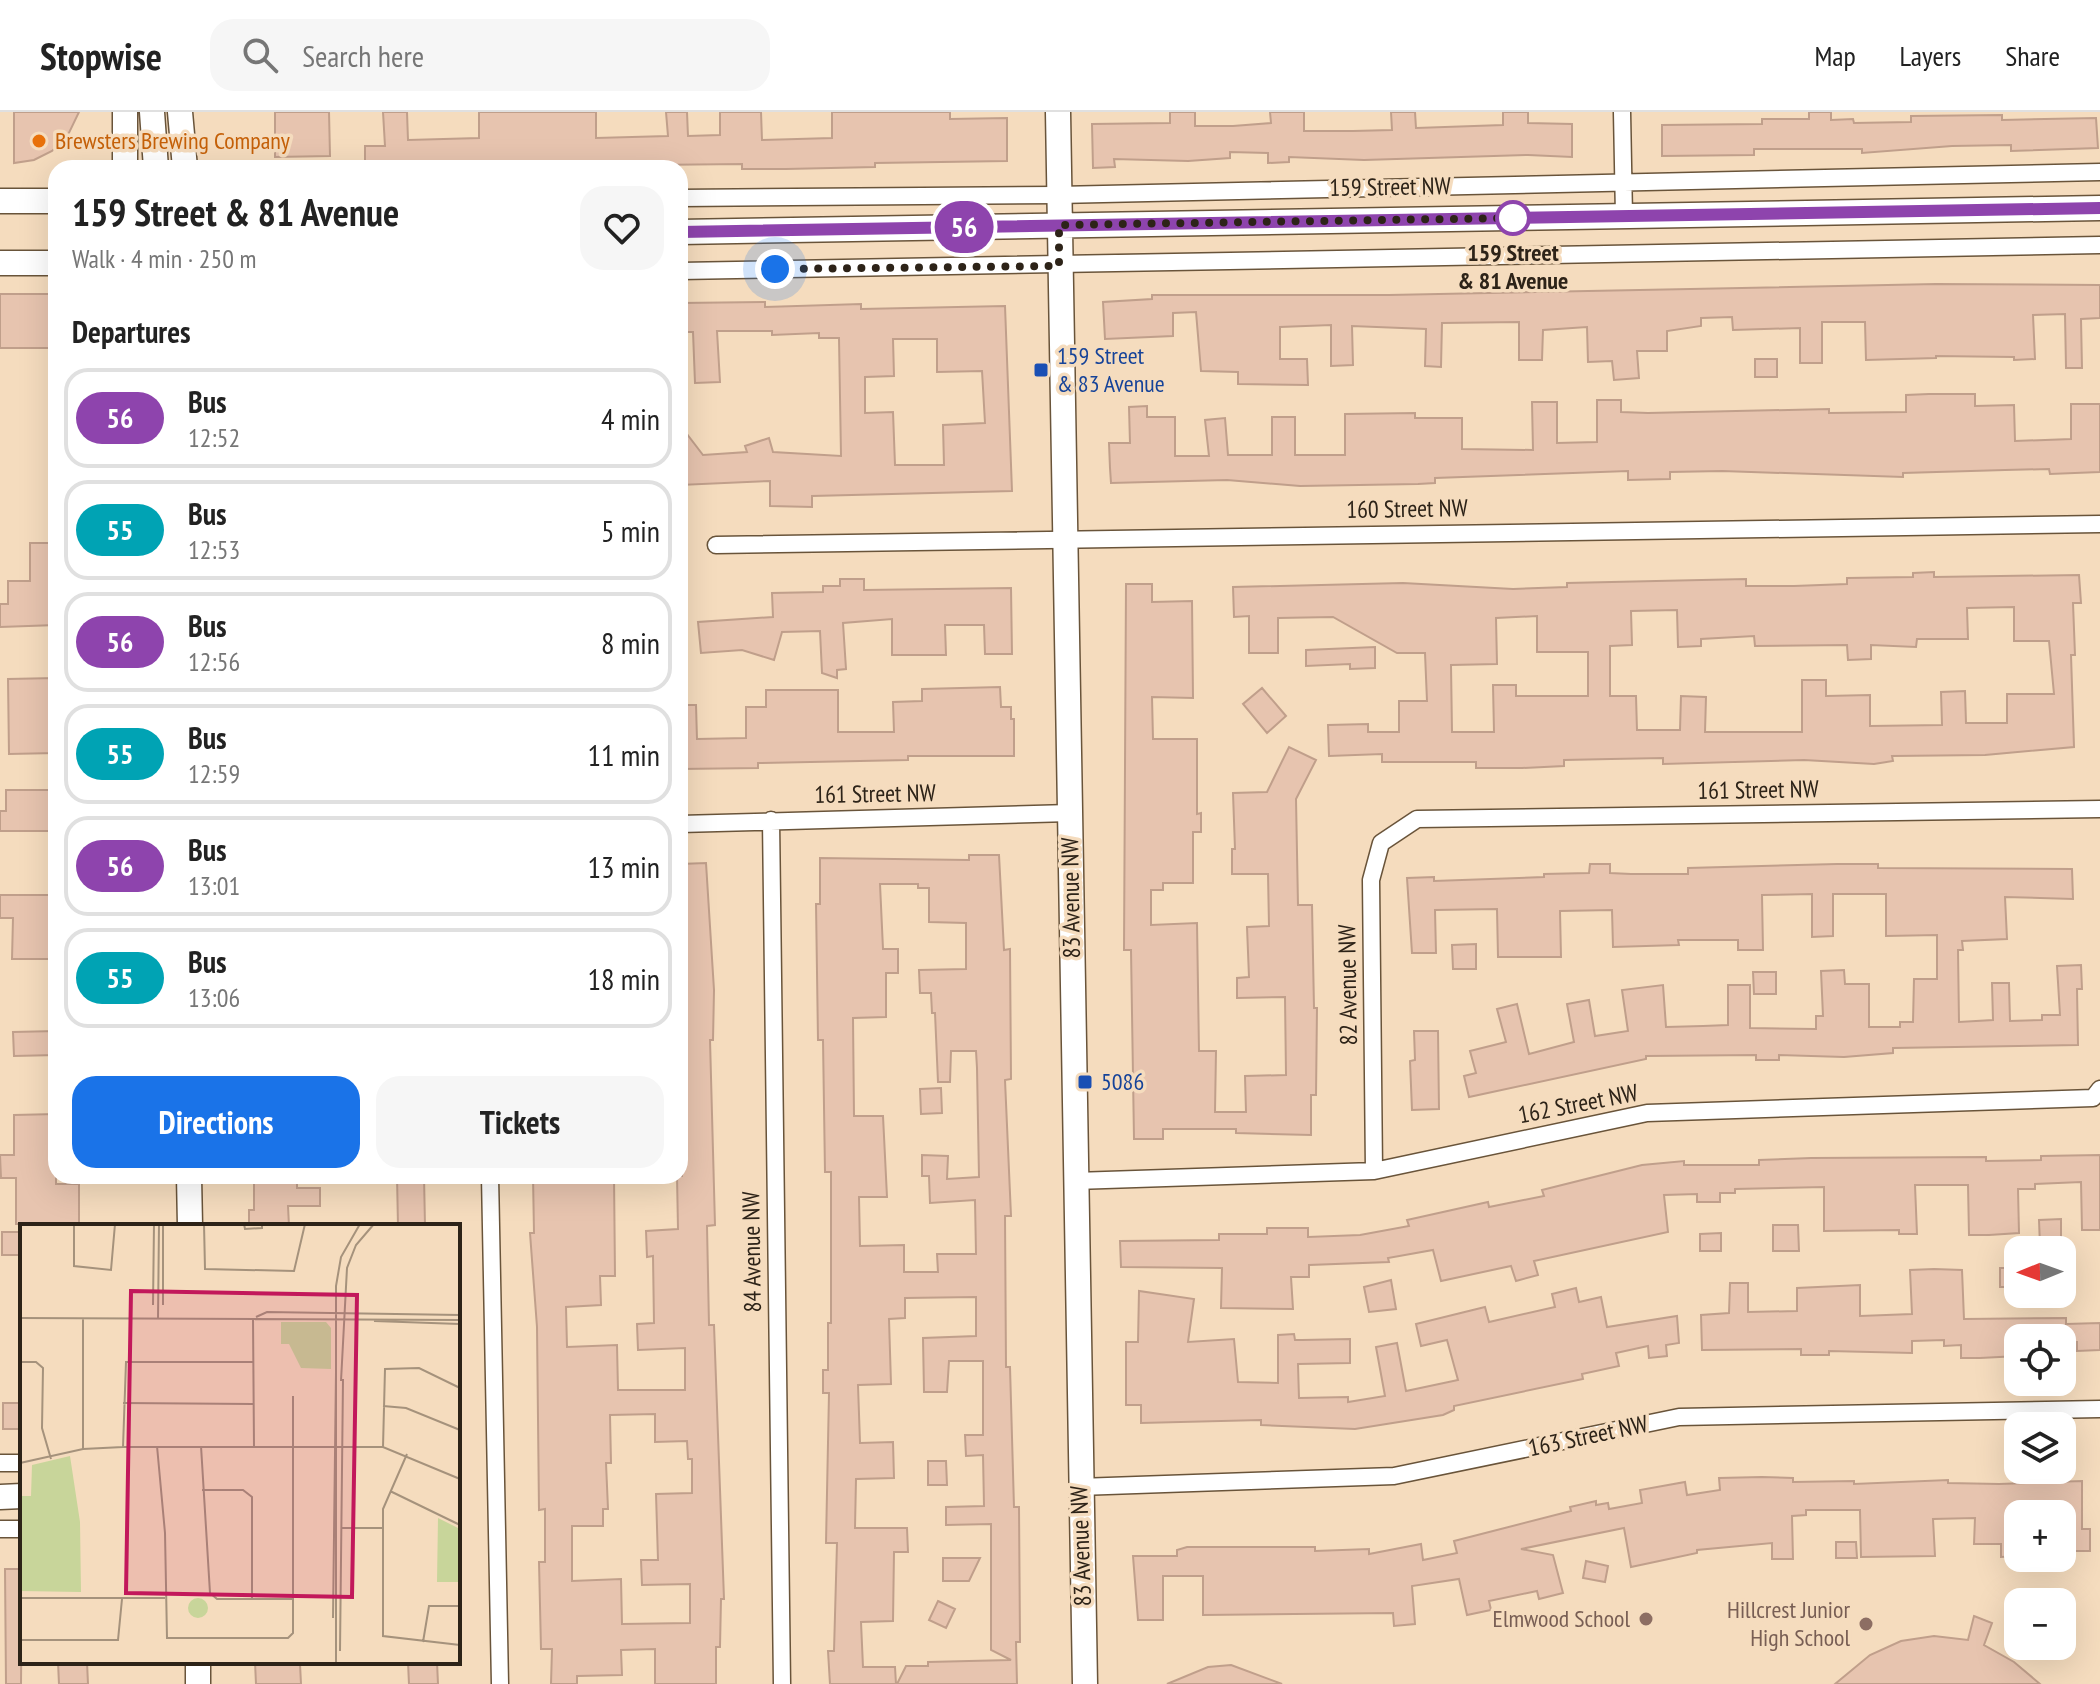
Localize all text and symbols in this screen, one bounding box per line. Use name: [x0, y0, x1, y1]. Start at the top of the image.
search box: [210, 19, 770, 91]
text: Stopwise: [40, 31, 162, 80]
icon: search: [238, 33, 282, 77]
text: Search here: [302, 36, 424, 75]
text: Map: [1814, 37, 1856, 74]
text: Layers: [1900, 37, 1961, 74]
text: Share: [2005, 37, 2060, 74]
place label: Brewsters Brewing Company: [55, 125, 290, 156]
marker: Brewsters Brewing Company: [30, 132, 48, 150]
street label: 159 Street NW: [1329, 170, 1451, 203]
button: heart: [580, 186, 664, 270]
text: 159 Street & 81 Avenue: [72, 187, 399, 236]
line badge: 56: [928, 201, 1000, 253]
marker: 159 Street & 81 Avenue: [1496, 201, 1530, 235]
text: 56: [951, 208, 977, 245]
place label: 159 Street & 81 Avenue: [1458, 237, 1568, 296]
text: Walk · 4 min · 250 m: [72, 242, 256, 275]
your location: [755, 249, 795, 289]
text: Departures: [72, 312, 190, 351]
place label: 159 Street & 83 Avenue: [1057, 340, 1165, 399]
marker: 159 Street & 83 Avenue: [1032, 361, 1050, 379]
text: Bus: [188, 382, 227, 421]
text: 56: [107, 399, 133, 436]
text: 4 min: [601, 399, 660, 438]
text: 12:52: [188, 421, 240, 454]
street label: 160 Street NW: [1346, 492, 1468, 525]
text: Bus: [188, 494, 227, 533]
text: 55: [107, 511, 133, 548]
text: 5 min: [601, 511, 660, 550]
text: 12:53: [188, 533, 240, 566]
text: Bus: [188, 606, 227, 645]
text: 56: [107, 623, 133, 660]
text: 8 min: [601, 623, 660, 662]
text: 12:56: [188, 645, 240, 678]
text: Bus: [188, 718, 227, 757]
text: 55: [107, 735, 133, 772]
text: 11 min: [587, 735, 660, 774]
text: 12:59: [188, 757, 240, 790]
street label: 161 Street NW: [1697, 773, 1819, 806]
street label: 161 Street NW: [814, 777, 936, 810]
text: Bus: [188, 830, 227, 869]
street label: 83 Avenue NW: [1054, 837, 1087, 959]
text: 56: [107, 847, 133, 884]
text: 13 min: [587, 847, 660, 886]
text: 13:01: [188, 869, 240, 902]
street label: 82 Avenue NW: [1331, 924, 1364, 1046]
text: Bus: [188, 942, 227, 981]
text: 55: [107, 959, 133, 996]
text: 18 min: [587, 959, 660, 998]
text: 13:06: [188, 981, 240, 1014]
place label: 5086: [1101, 1066, 1144, 1097]
marker: 5086: [1076, 1073, 1094, 1091]
button: Directions: [72, 1076, 360, 1168]
button: Tickets: [376, 1076, 664, 1168]
street label: 162 Street NW: [1515, 1077, 1640, 1130]
street label: 84 Avenue NW: [735, 1191, 768, 1313]
inset map: [20, 1224, 460, 1664]
north arrow: [2004, 1236, 2076, 1308]
map controls: [2004, 1236, 2076, 1660]
button: locate: [2004, 1324, 2076, 1396]
street label: 163 Street NW: [1525, 1408, 1650, 1463]
button: layers: [2004, 1412, 2076, 1484]
street label: 83 Avenue NW: [1063, 1485, 1098, 1607]
button: +: [2004, 1500, 2076, 1572]
button: −: [2004, 1588, 2076, 1660]
place label: Hillcrest Junior High School: [1727, 1594, 1850, 1653]
place label: Elmwood School: [1493, 1603, 1630, 1634]
marker: Elmwood School: [1637, 1610, 1655, 1628]
marker: Hillcrest Junior High School: [1857, 1615, 1875, 1633]

